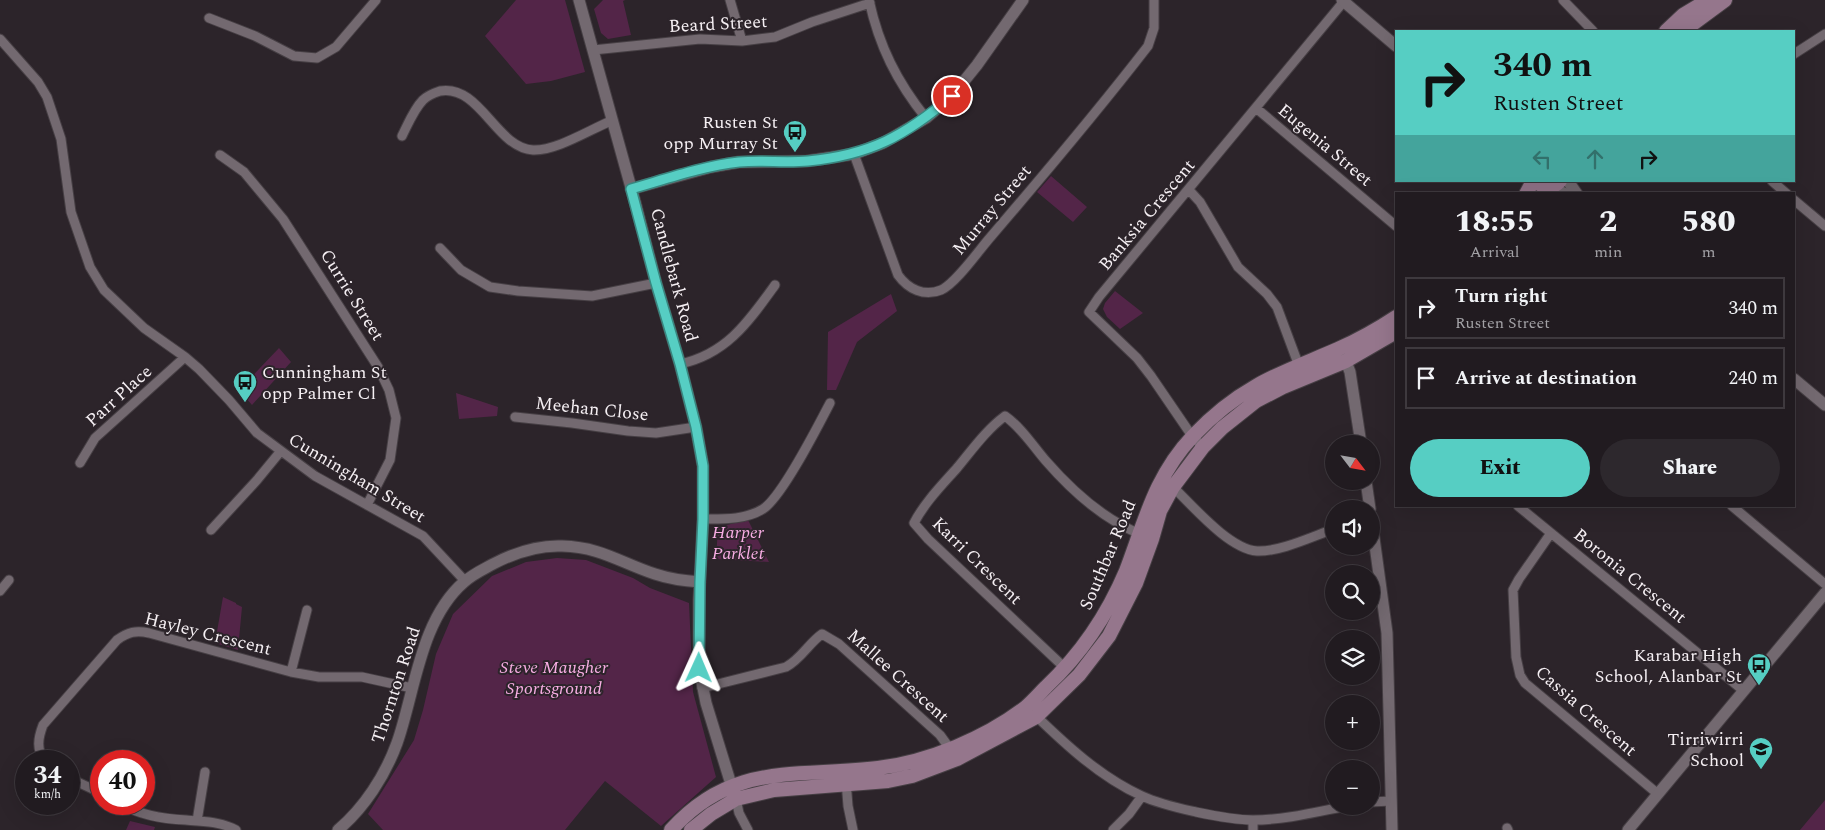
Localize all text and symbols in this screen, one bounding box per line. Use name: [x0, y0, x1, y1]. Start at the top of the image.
street label: Beard Street: [668, 8, 768, 40]
text: 340 m: [1493, 39, 1592, 92]
icon: right: [1410, 50, 1475, 115]
pin: [931, 75, 973, 117]
icon: arrive: [938, 82, 966, 110]
text: Rusten Street: [1493, 87, 1624, 120]
street label: Eugenia Street: [1272, 97, 1378, 193]
place label: Rusten St opp Murray St: [664, 109, 778, 157]
bus stop icon: Rusten St opp Murray St: [782, 119, 808, 153]
icon: left: [1528, 145, 1556, 173]
icon: ahead: [1581, 145, 1609, 173]
icon: right: [1634, 145, 1662, 173]
street label: Banksia Crescent: [1092, 153, 1202, 277]
street label: Murray Street: [946, 159, 1038, 261]
text: 18:55: [1454, 199, 1535, 245]
text: 2: [1599, 199, 1617, 245]
text: 580: [1682, 199, 1736, 245]
street label: Candlebark Road: [643, 205, 705, 345]
text: Arrival: [1470, 240, 1520, 264]
text: min: [1594, 240, 1622, 264]
text: m: [1702, 240, 1715, 264]
street label: Currie Street: [313, 244, 391, 346]
text: Turn right: [1455, 282, 1548, 311]
icon: right: [1412, 294, 1440, 322]
text: 340 m: [1728, 294, 1778, 323]
text: Rusten Street: [1455, 311, 1550, 335]
street label: Parr Place: [80, 359, 158, 433]
place label: Cunningham St opp Palmer Cl: [262, 359, 387, 407]
icon: arrive: [1412, 364, 1440, 392]
text: Arrive at destination: [1455, 364, 1637, 393]
text: 240 m: [1728, 364, 1778, 393]
bus stop icon: Cunningham St opp Palmer Cl: [232, 369, 258, 403]
street label: Meehan Close: [534, 390, 650, 428]
street label: Cunningham Street: [283, 426, 431, 530]
north arrow: [1325, 435, 1380, 490]
map controls: [1325, 435, 1380, 815]
button: Exit: [1410, 439, 1590, 497]
button: Share: [1600, 439, 1780, 497]
street label: Southbar Road: [1073, 496, 1143, 614]
button: sound: [1325, 500, 1380, 555]
street label: Karri Crescent: [926, 511, 1028, 611]
park label: Harper Parklet: [712, 519, 765, 567]
street label: Boronia Crescent: [1568, 522, 1692, 630]
button: search: [1325, 565, 1380, 620]
street label: Hayley Crescent: [142, 605, 274, 663]
street label: Thornton Road: [364, 623, 428, 747]
street label: Mallee Crescent: [841, 623, 955, 729]
button: layers: [1325, 630, 1380, 685]
position arrow: [672, 641, 724, 693]
place label: Karabar High School, Alanbar St: [1595, 642, 1742, 690]
bus stop icon: Karabar High School, Alanbar St: [1746, 652, 1772, 686]
park label: Steve Maugher Sportsground: [500, 654, 609, 702]
street label: Cassia Crescent: [1529, 659, 1643, 763]
button: +: [1325, 695, 1380, 750]
place label: Tirriwirri School: [1667, 726, 1744, 774]
school or university icon: Tirriwirri School: [1748, 736, 1774, 770]
speed limit sign: 40: [90, 750, 155, 815]
text: 34: [33, 757, 62, 795]
button: −: [1325, 760, 1380, 815]
text: km/h: [34, 785, 61, 804]

